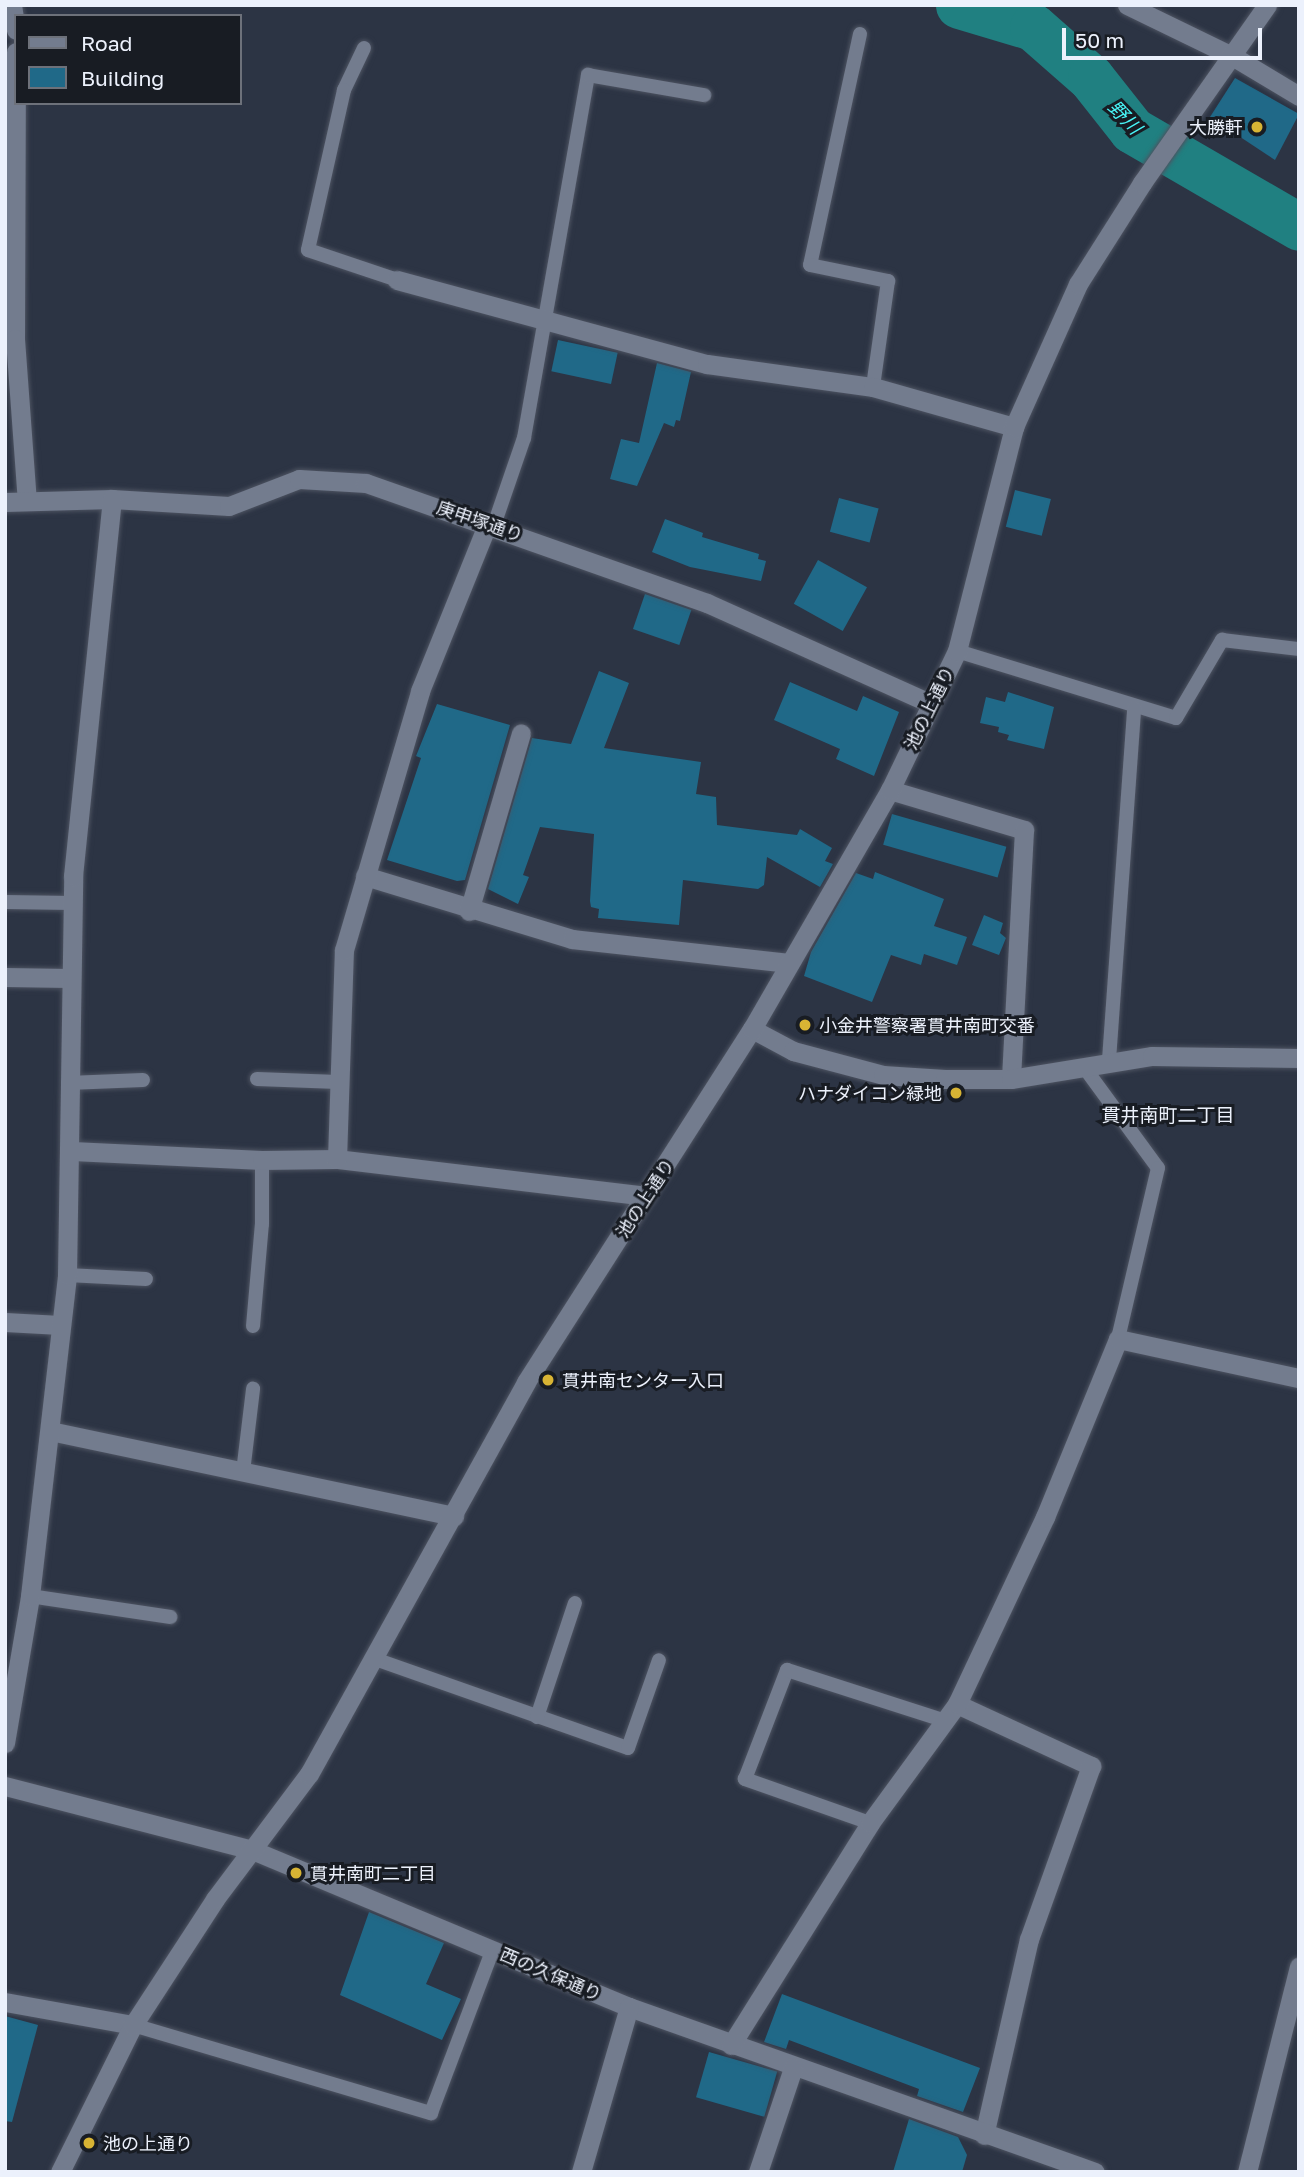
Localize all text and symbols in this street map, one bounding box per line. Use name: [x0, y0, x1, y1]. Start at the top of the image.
legend: [14, 14, 242, 105]
scale bar: [1066, 14, 1266, 58]
text: 50 m: [1075, 27, 1124, 53]
text: Road: [81, 30, 132, 56]
text: Building: [81, 65, 164, 91]
water label: 野川: [1104, 95, 1146, 139]
place label: 大勝軒: [1189, 116, 1243, 138]
marker: 大勝軒: [1249, 119, 1265, 135]
street label: 庚申塚通り: [434, 496, 526, 546]
street label: 池の上通り: [900, 663, 958, 753]
place label: 小金井警察署貫井南町交番: [819, 1014, 1035, 1036]
marker: 小金井警察署貫井南町交番: [797, 1017, 813, 1033]
place label: ハナダイコン緑地: [798, 1082, 942, 1104]
marker: ハナダイコン緑地: [948, 1085, 964, 1101]
district label: 貫井南町二丁目: [1102, 1104, 1234, 1126]
street label: 池の上通り: [611, 1154, 679, 1242]
place label: 貫井南センター入口: [562, 1369, 724, 1391]
marker: 貫井南センター入口: [540, 1372, 556, 1388]
place label: 貫井南町二丁目: [310, 1862, 436, 1884]
marker: 貫井南町二丁目: [288, 1865, 304, 1881]
street label: 西の久保通り: [497, 1943, 605, 2005]
place label: 池の上通り: [103, 2132, 193, 2154]
marker: 池の上通り: [81, 2135, 97, 2151]

